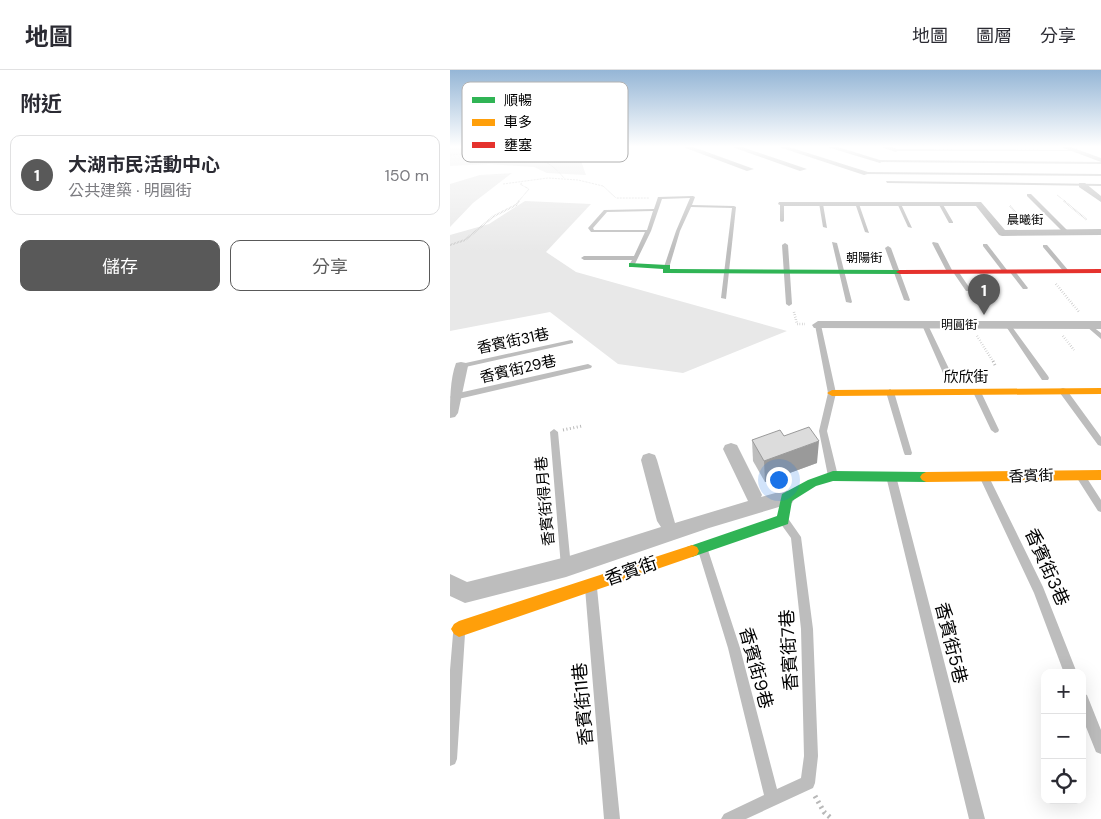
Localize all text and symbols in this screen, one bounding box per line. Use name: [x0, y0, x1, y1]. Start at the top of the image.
text: 地圖: [25, 21, 73, 52]
text: 地圖: [912, 24, 948, 48]
text: 圖層: [976, 24, 1012, 48]
text: 分享: [1040, 24, 1076, 48]
legend: [462, 82, 628, 162]
text: 附近: [20, 90, 62, 118]
text: 順暢: [504, 91, 532, 109]
text: 車多: [504, 113, 532, 131]
text: 壅塞: [504, 136, 532, 154]
text: 大湖市民活動中心: [68, 152, 220, 177]
text: 1: [34, 165, 40, 186]
text: 150 m: [385, 165, 429, 186]
text: 公共建築 · 明圓街: [68, 180, 192, 201]
street label: 晨曦街: [1007, 212, 1043, 228]
button: 儲存: [20, 240, 220, 291]
button: 分享: [230, 240, 430, 291]
street label: 朝陽街: [846, 250, 882, 266]
pin: 1: [968, 274, 1000, 315]
street label: 明圓街: [941, 317, 977, 333]
street label: 香賓街31巷: [475, 324, 551, 358]
street label: 香賓街29巷: [478, 350, 558, 388]
street label: 欣欣街: [943, 367, 989, 387]
street label: 香賓街得月巷: [531, 455, 559, 547]
street label: 香賓街: [1008, 465, 1054, 487]
your location: [766, 467, 792, 493]
street label: 香賓街3巷: [1019, 524, 1075, 610]
street label: 香賓街: [602, 551, 660, 591]
street label: 香賓街5巷: [929, 600, 973, 686]
street label: 香賓街7巷: [775, 609, 803, 691]
street label: 香賓街9巷: [734, 625, 778, 711]
street label: 香賓街11巷: [567, 661, 599, 747]
map controls: [1041, 669, 1086, 804]
button: +: [1041, 669, 1086, 714]
button: −: [1041, 714, 1086, 759]
button: locate: [1041, 759, 1086, 804]

